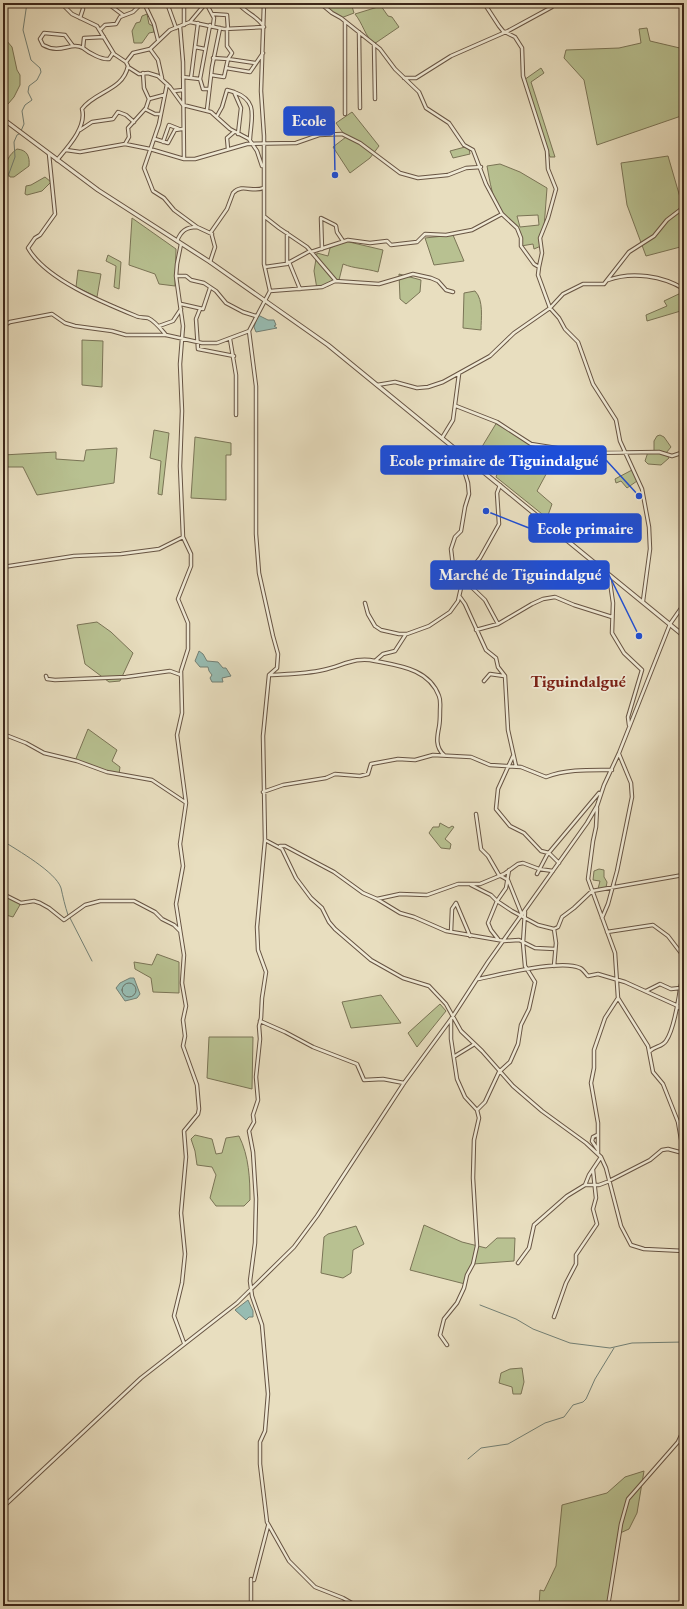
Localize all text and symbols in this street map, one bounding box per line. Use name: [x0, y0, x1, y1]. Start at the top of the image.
callout: Ecole: [284, 107, 334, 135]
text: Ecole: [292, 110, 327, 131]
callout: Ecole primaire de Tiguindalgué: [381, 446, 606, 474]
text: Ecole primaire de Tiguindalgué: [390, 450, 599, 471]
callout: Ecole primaire: [529, 514, 641, 542]
text: Ecole primaire: [537, 518, 633, 539]
callout: Marché de Tiguindalgué: [431, 561, 609, 589]
text: Marché de Tiguindalgué: [439, 564, 602, 585]
district label: Tiguindalgué: [530, 670, 626, 692]

